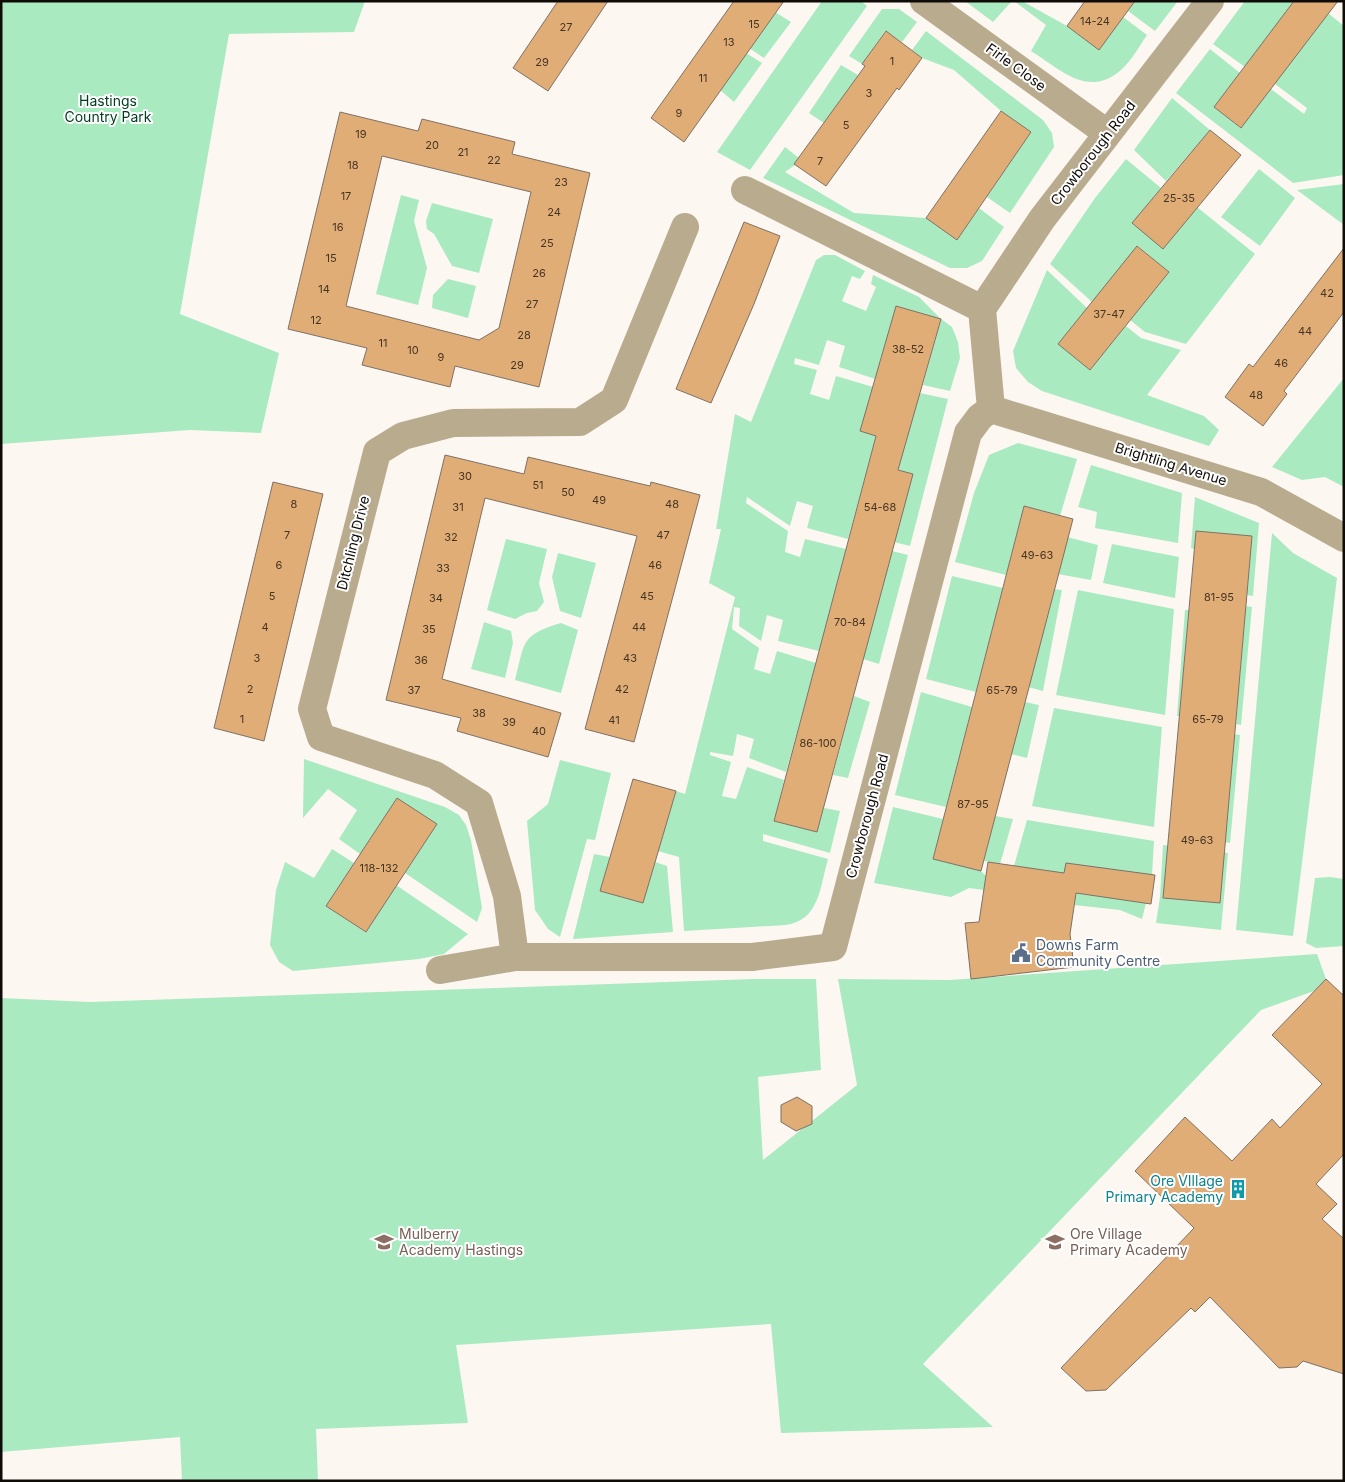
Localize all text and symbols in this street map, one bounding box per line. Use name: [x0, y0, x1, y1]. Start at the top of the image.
house number: 14-24: [1080, 14, 1110, 28]
house number: 15: [748, 17, 760, 31]
house number: 27: [560, 20, 572, 34]
house number: 13: [723, 35, 735, 49]
street label: Firle Close: [983, 39, 1050, 94]
house number: 1: [890, 54, 894, 68]
house number: 29: [535, 55, 549, 69]
house number: 11: [699, 71, 707, 85]
house number: 3: [866, 86, 873, 100]
park label: Hastings Country Park: [64, 92, 152, 125]
street label: Crowborough Road: [1046, 97, 1139, 208]
house number: 9: [676, 106, 683, 120]
house number: 5: [843, 118, 850, 132]
house number: 19: [355, 127, 367, 141]
house number: 20: [425, 138, 439, 152]
house number: 21: [457, 145, 469, 159]
house number: 22: [487, 153, 501, 167]
house number: 7: [817, 154, 823, 168]
house number: 18: [347, 158, 359, 172]
house number: 23: [554, 175, 568, 189]
house number: 17: [341, 189, 351, 203]
house number: 25-35: [1163, 191, 1195, 205]
house number: 24: [547, 205, 561, 219]
house number: 16: [332, 220, 344, 234]
house number: 25: [540, 236, 554, 250]
house number: 15: [325, 251, 337, 265]
house number: 26: [532, 266, 546, 280]
house number: 14: [318, 282, 330, 296]
house number: 42: [1320, 286, 1334, 300]
house number: 27: [526, 297, 538, 311]
house number: 37-47: [1093, 307, 1125, 321]
house number: 12: [310, 313, 322, 327]
house number: 44: [1298, 324, 1312, 338]
house number: 28: [517, 328, 531, 342]
house number: 11: [379, 336, 387, 350]
house number: 38-52: [892, 342, 924, 356]
house number: 10: [407, 343, 419, 357]
house number: 9: [438, 350, 445, 364]
house number: 46: [1274, 356, 1288, 370]
house number: 29: [510, 358, 524, 372]
house number: 48: [1249, 388, 1263, 402]
street label: Brightling Avenue: [1113, 438, 1229, 489]
house number: 30: [458, 469, 472, 483]
house number: 51: [532, 478, 544, 492]
house number: 50: [561, 485, 575, 499]
house number: 49: [592, 493, 606, 507]
street label: Ditchling Drive: [333, 494, 372, 592]
house number: 8: [291, 497, 298, 511]
house number: 48: [665, 497, 679, 511]
house number: 31: [452, 500, 464, 514]
house number: 54-68: [864, 500, 896, 514]
house number: 7: [284, 528, 290, 542]
house number: 47: [656, 528, 670, 542]
house number: 32: [444, 530, 458, 544]
house number: 49-63: [1021, 548, 1054, 562]
house number: 6: [276, 558, 283, 572]
house number: 46: [648, 558, 662, 572]
house number: 33: [436, 561, 450, 575]
house number: 5: [269, 589, 276, 603]
house number: 45: [640, 589, 654, 603]
house number: 81-95: [1204, 590, 1234, 604]
house number: 34: [429, 591, 443, 605]
house number: 70-84: [834, 615, 866, 629]
house number: 4: [261, 620, 269, 634]
house number: 44: [632, 620, 646, 634]
house number: 35: [422, 622, 436, 636]
house number: 3: [254, 651, 261, 665]
house number: 43: [623, 651, 637, 665]
house number: 36: [414, 653, 428, 667]
house number: 2: [247, 682, 253, 696]
house number: 42: [615, 682, 629, 696]
house number: 37: [407, 683, 421, 697]
house number: 65-79: [986, 683, 1018, 697]
house number: 38: [472, 706, 486, 720]
house number: 1: [240, 712, 244, 726]
house number: 65-79: [1192, 712, 1224, 726]
house number: 41: [608, 713, 620, 727]
house number: 39: [502, 715, 516, 729]
house number: 40: [532, 724, 546, 738]
house number: 86-100: [799, 736, 837, 750]
street label: Crowborough Road: [842, 752, 891, 880]
house number: 87-95: [957, 797, 989, 811]
house number: 49-63: [1181, 833, 1214, 847]
house number: 118-132: [360, 861, 398, 875]
place label: Downs Farm Community Centre: [1036, 936, 1160, 969]
public building icon: Downs Farm Community Centre: [1010, 942, 1032, 964]
place label: Ore VIllage Primary Academy: [1105, 1172, 1223, 1205]
building icon: Ore VIllage Primary Academy: [1227, 1178, 1249, 1200]
place label: Mulberry Academy Hastings: [399, 1225, 523, 1258]
place label: Ore Village Primary Academy: [1070, 1225, 1188, 1258]
school or university icon: Mulberry Academy Hastings: [373, 1231, 395, 1253]
school or university icon: Ore Village Primary Academy: [1044, 1231, 1066, 1253]

